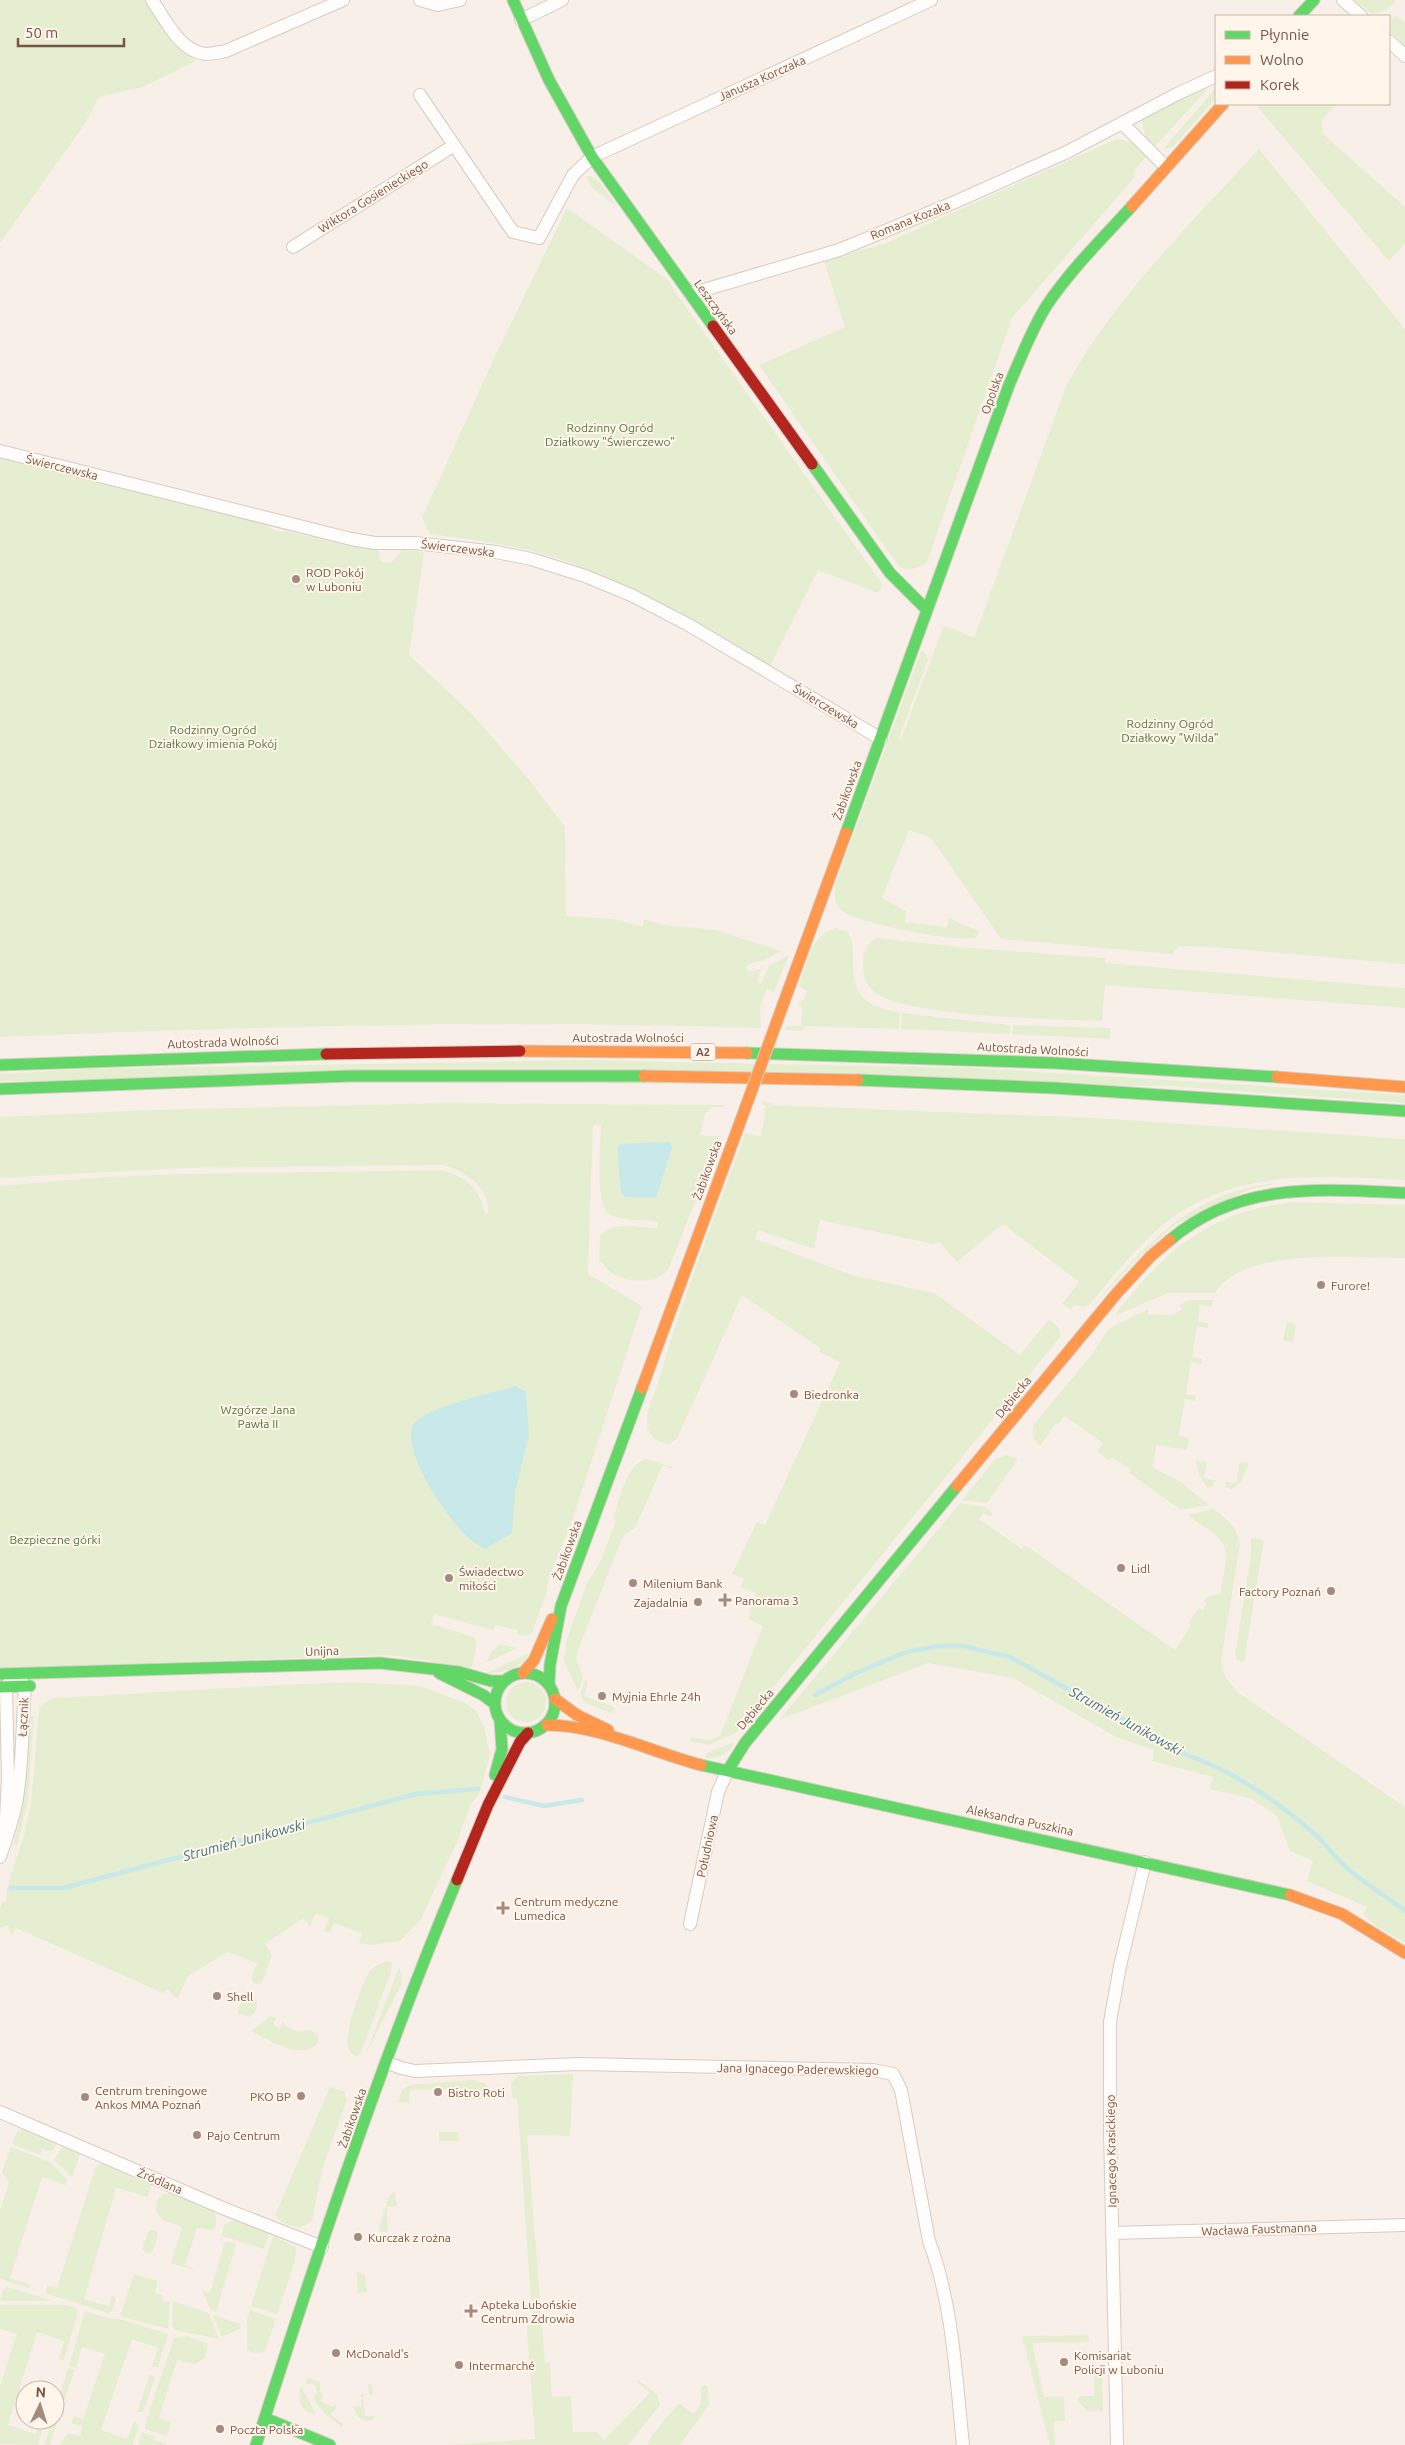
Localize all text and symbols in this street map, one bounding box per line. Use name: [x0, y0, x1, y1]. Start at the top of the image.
scale bar: [18, 15, 124, 47]
legend: [1215, 15, 1390, 105]
text: 50 m: [25, 24, 58, 41]
text: Płynnie: [1260, 26, 1309, 43]
text: Wolno: [1260, 51, 1304, 68]
street label: Janusza Korczaka: [717, 53, 807, 103]
text: Korek: [1260, 76, 1300, 93]
street label: Wiktora Gosienieckiego: [316, 157, 430, 235]
street label: Romana Kozaka: [868, 198, 952, 242]
street label: Leszczyńska: [692, 277, 740, 337]
street label: Opolska: [978, 370, 1006, 416]
park label: Rodzinny Ogród Działkowy "Świerczewo": [545, 421, 675, 448]
street label: Świerczewska: [25, 452, 99, 482]
street label: Świerczewska: [420, 537, 496, 559]
place label: ROD Pokój w Luboniu: [306, 566, 364, 593]
marker: ROD Pokój w Luboniu: [290, 573, 302, 585]
street label: Świerczewska: [791, 681, 861, 731]
park label: Rodzinny Ogród Działkowy "Wilda": [1121, 717, 1219, 744]
park label: Rodzinny Ogród Działkowy imienia Pokój: [149, 723, 277, 750]
street label: Żabikowska: [830, 758, 864, 822]
street label: Autostrada Wolności: [572, 1031, 684, 1044]
street label: Autostrada Wolności: [167, 1034, 279, 1050]
street label: Autostrada Wolności: [977, 1040, 1089, 1058]
road number: A2: [690, 1044, 716, 1060]
street label: Żabikowska: [690, 1138, 724, 1202]
marker: Furore!: [1315, 1279, 1327, 1291]
place label: Furore!: [1331, 1279, 1370, 1292]
street label: Dębiecka: [992, 1374, 1034, 1420]
marker: Biedronka: [788, 1388, 800, 1400]
place label: Biedronka: [804, 1388, 859, 1401]
park label: Wzgórze Jana Pawła II: [221, 1403, 295, 1430]
street label: Żabikowska: [550, 1518, 584, 1582]
park label: Bezpieczne górki: [9, 1533, 101, 1546]
marker: Lidl: [1115, 1562, 1127, 1574]
place label: Lidl: [1131, 1562, 1150, 1575]
place label: Świadectwo miłości: [459, 1565, 524, 1592]
marker: Świadectwo miłości: [443, 1572, 455, 1584]
marker: Milenium Bank: [627, 1577, 639, 1589]
place label: Milenium Bank: [643, 1577, 723, 1590]
place label: Factory Poznań: [1239, 1585, 1321, 1598]
marker: Factory Poznań: [1325, 1585, 1337, 1597]
marker: Panorama 3: [719, 1594, 731, 1606]
place label: Panorama 3: [735, 1594, 799, 1607]
place label: Zajadalnia: [634, 1596, 688, 1609]
marker: Zajadalnia: [692, 1596, 704, 1608]
street label: Unijna: [305, 1644, 339, 1658]
water label: Strumień Junikowski: [1066, 1683, 1185, 1759]
street label: Dębiecka: [734, 1686, 776, 1732]
marker: Myjnia Ehrle 24h: [596, 1690, 608, 1702]
place label: Myjnia Ehrle 24h: [612, 1690, 701, 1703]
street label: Łącznik: [15, 1697, 31, 1737]
street label: Aleksandra Puszkina: [965, 1802, 1075, 1838]
street label: Południowa: [694, 1814, 720, 1878]
water label: Strumień Junikowski: [180, 1816, 307, 1864]
place label: Centrum medyczne Lumedica: [514, 1895, 618, 1922]
marker: Centrum medyczne Lumedica: [496, 1901, 510, 1915]
marker: Shell: [211, 1990, 223, 2002]
place label: Shell: [227, 1990, 253, 2003]
street label: Jana Ignacego Paderewskiego: [717, 2061, 879, 2077]
place label: Centrum treningowe Ankos MMA Poznań: [95, 2084, 207, 2111]
street label: Żabikowska: [336, 2086, 368, 2150]
marker: Bistro Roti: [432, 2086, 444, 2098]
place label: Bistro Roti: [448, 2086, 505, 2099]
place label: PKO BP: [250, 2090, 291, 2103]
marker: PKO BP: [295, 2090, 307, 2102]
marker: Centrum treningowe Ankos MMA Poznań: [79, 2091, 91, 2103]
street label: Ignacego Krasickiego: [1104, 2094, 1118, 2208]
marker: Pajo Centrum: [191, 2129, 203, 2141]
place label: Pajo Centrum: [207, 2129, 280, 2142]
street label: Źródlana: [135, 2166, 185, 2196]
street label: Wacława Faustmanna: [1201, 2220, 1317, 2238]
marker: Kurczak z rożna: [352, 2231, 364, 2243]
place label: Kurczak z rożna: [368, 2231, 451, 2244]
place label: Apteka Lubońskie Centrum Zdrowia: [481, 2298, 577, 2325]
marker: Apteka Lubońskie Centrum Zdrowia: [465, 2305, 477, 2317]
marker: McDonald's: [330, 2347, 342, 2359]
place label: McDonald's: [346, 2347, 409, 2360]
place label: Komisariat Policji w Luboniu: [1074, 2349, 1164, 2376]
marker: Komisariat Policji w Luboniu: [1058, 2356, 1070, 2368]
marker: Intermarché: [453, 2359, 465, 2371]
place label: Intermarché: [469, 2359, 535, 2372]
north arrow: [15, 2380, 65, 2430]
text: N: [35, 2384, 47, 2400]
marker: Poczta Polska: [214, 2423, 226, 2435]
place label: Poczta Polska: [230, 2423, 303, 2436]

